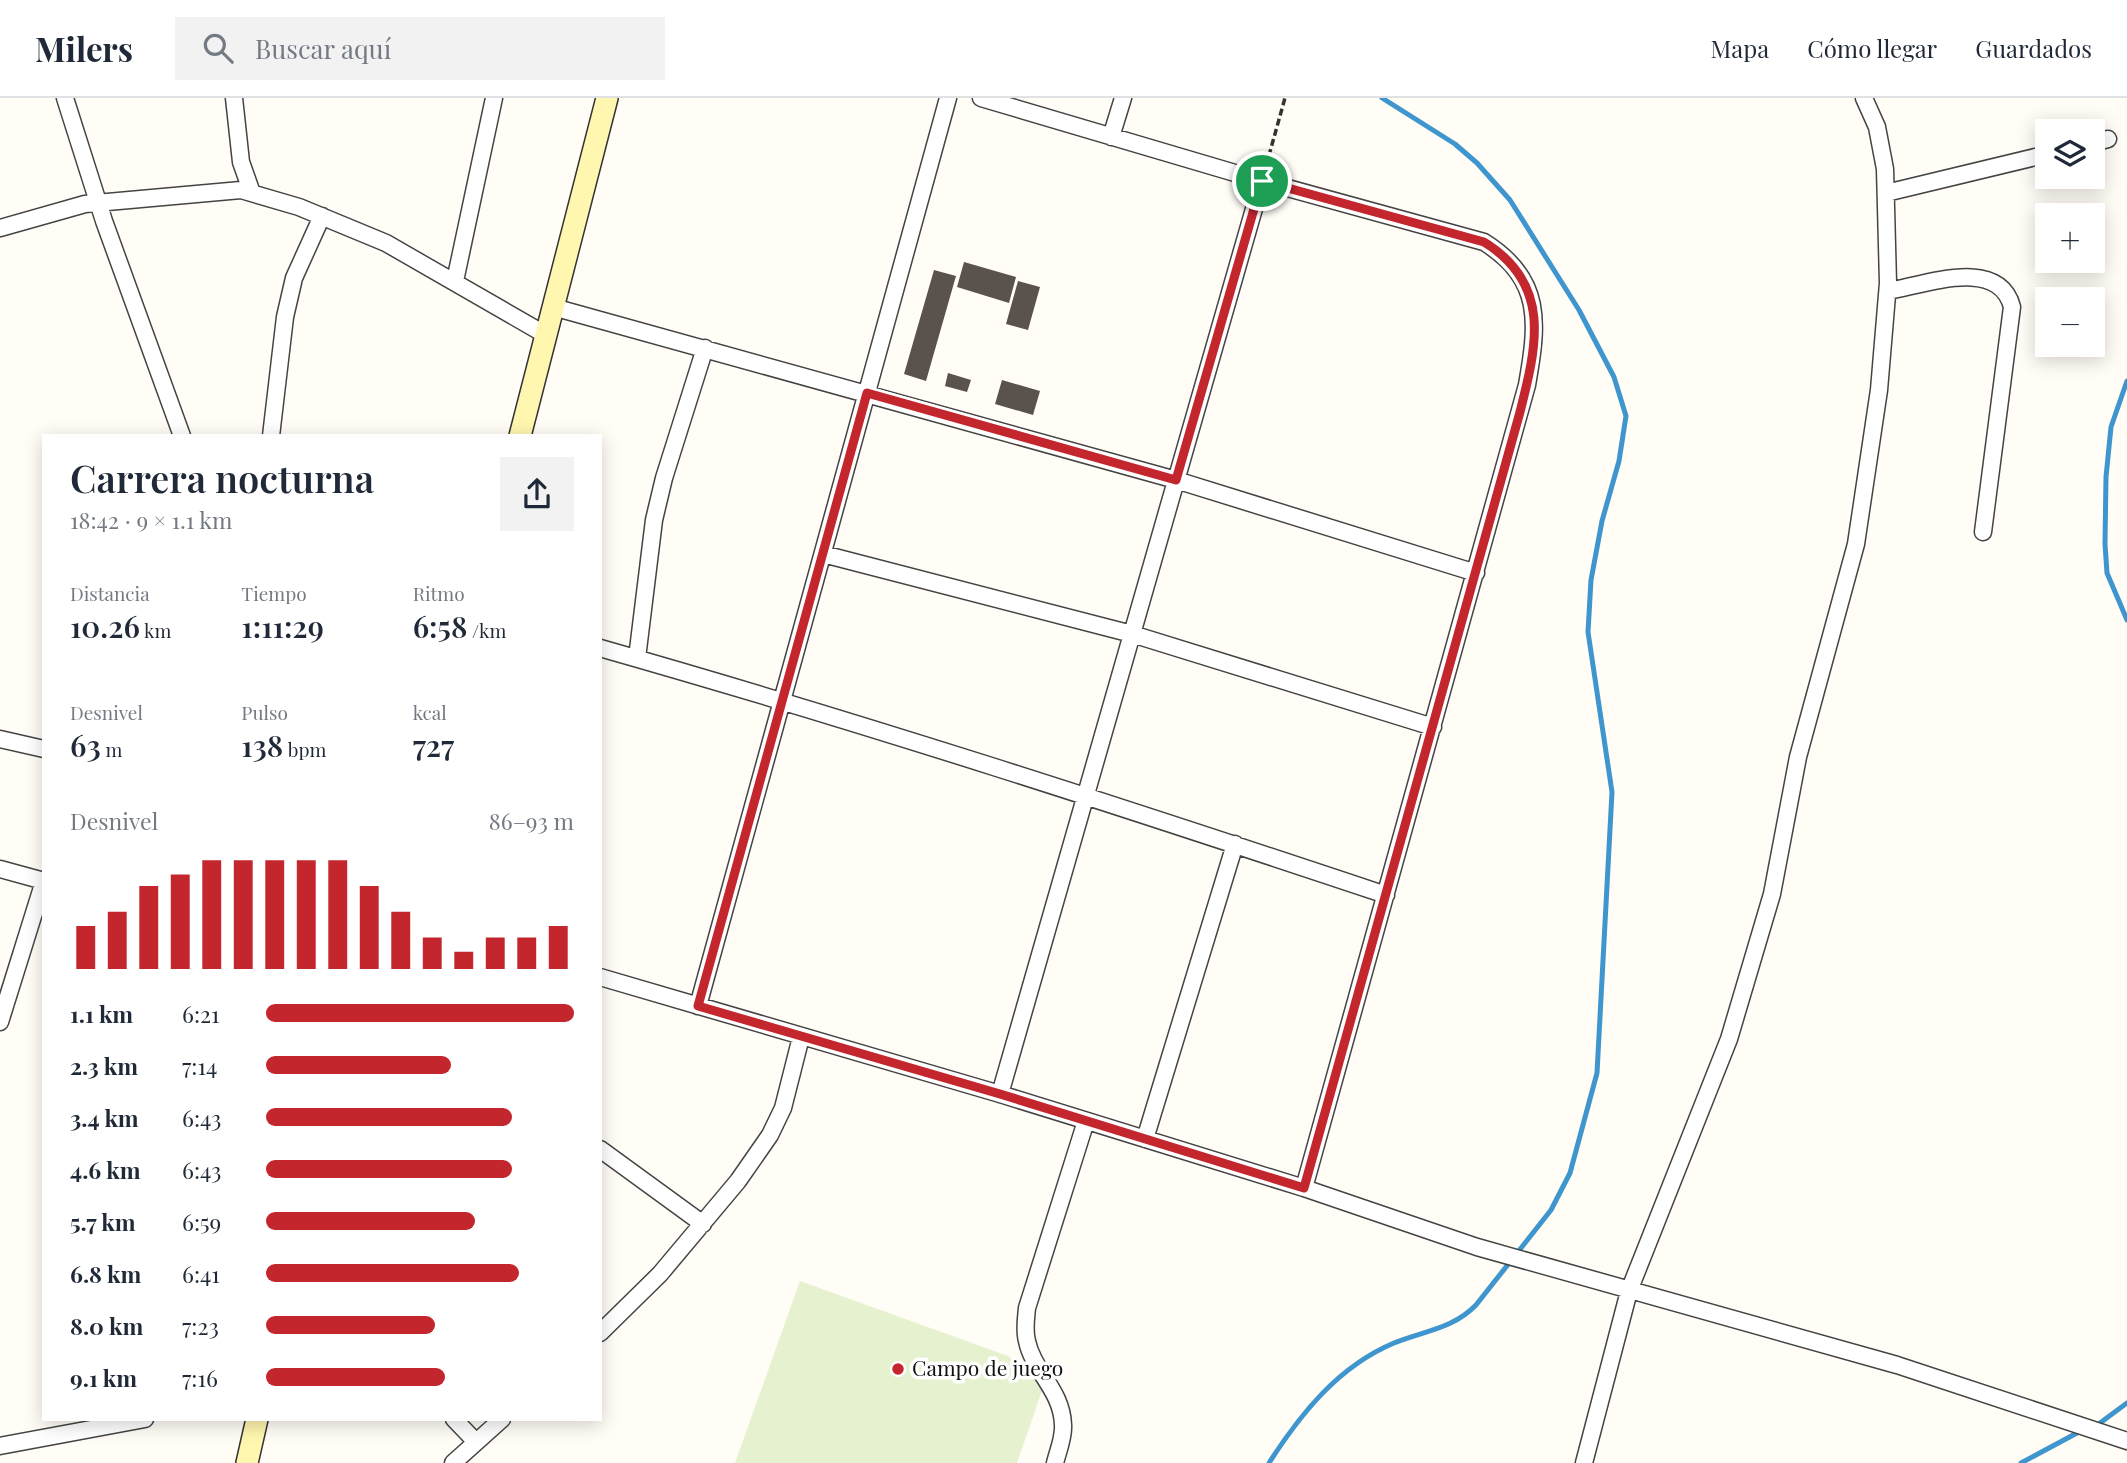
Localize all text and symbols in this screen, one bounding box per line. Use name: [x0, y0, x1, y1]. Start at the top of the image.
search box: [175, 17, 665, 80]
text: Milers: [35, 26, 133, 70]
icon: search: [199, 29, 237, 67]
text: Buscar aquí: [255, 31, 391, 66]
text: Mapa: [1711, 32, 1769, 64]
text: Cómo llegar: [1807, 32, 1937, 64]
text: Guardados: [1975, 32, 2092, 64]
map controls: [2035, 119, 2105, 357]
button: layers: [2035, 119, 2105, 189]
pin: [1232, 151, 1292, 211]
icon: arrive: [1243, 162, 1281, 200]
button: +: [2035, 203, 2105, 273]
button: −: [2035, 287, 2105, 357]
text: Carrera nocturna: [70, 452, 374, 503]
button: share: [500, 457, 574, 531]
text: 18:42 · 9 × 1.1 km: [70, 504, 232, 535]
text: Distancia: [70, 580, 150, 606]
text: Tiempo: [241, 580, 307, 606]
text: Ritmo: [413, 580, 465, 606]
text: 10.26: [70, 606, 140, 646]
text: 1:11:29: [241, 606, 324, 646]
text: 6:58: [413, 606, 467, 646]
text: km: [140, 617, 171, 643]
text: /km: [467, 617, 506, 643]
text: Desnivel: [70, 699, 143, 725]
text: Pulso: [241, 699, 288, 725]
text: kcal: [413, 699, 447, 725]
text: 63: [70, 725, 101, 765]
text: 138: [241, 725, 283, 765]
text: 727: [413, 725, 454, 765]
text: m: [101, 736, 122, 762]
text: bpm: [283, 736, 326, 762]
text: Desnivel: [70, 805, 158, 836]
text: 86–93 m: [489, 805, 574, 836]
text: 1.1 km: [70, 998, 133, 1029]
text: 6:21: [182, 998, 220, 1029]
text: 2.3 km: [70, 1050, 138, 1081]
text: 7:14: [182, 1050, 217, 1081]
text: 3.4 km: [70, 1102, 139, 1133]
text: 6:43: [182, 1102, 221, 1133]
text: 4.6 km: [70, 1154, 141, 1185]
text: 6:43: [182, 1154, 221, 1185]
text: 5.7 km: [70, 1206, 136, 1237]
text: 6:59: [182, 1206, 221, 1237]
text: 6.8 km: [70, 1258, 141, 1289]
text: 6:41: [182, 1258, 220, 1289]
text: 8.0 km: [70, 1310, 143, 1341]
text: 7:23: [182, 1310, 219, 1341]
place label: Campo de juego: [912, 1353, 1063, 1381]
marker: Campo de juego: [890, 1361, 906, 1377]
text: 9.1 km: [70, 1362, 137, 1393]
text: 7:16: [182, 1362, 218, 1393]

